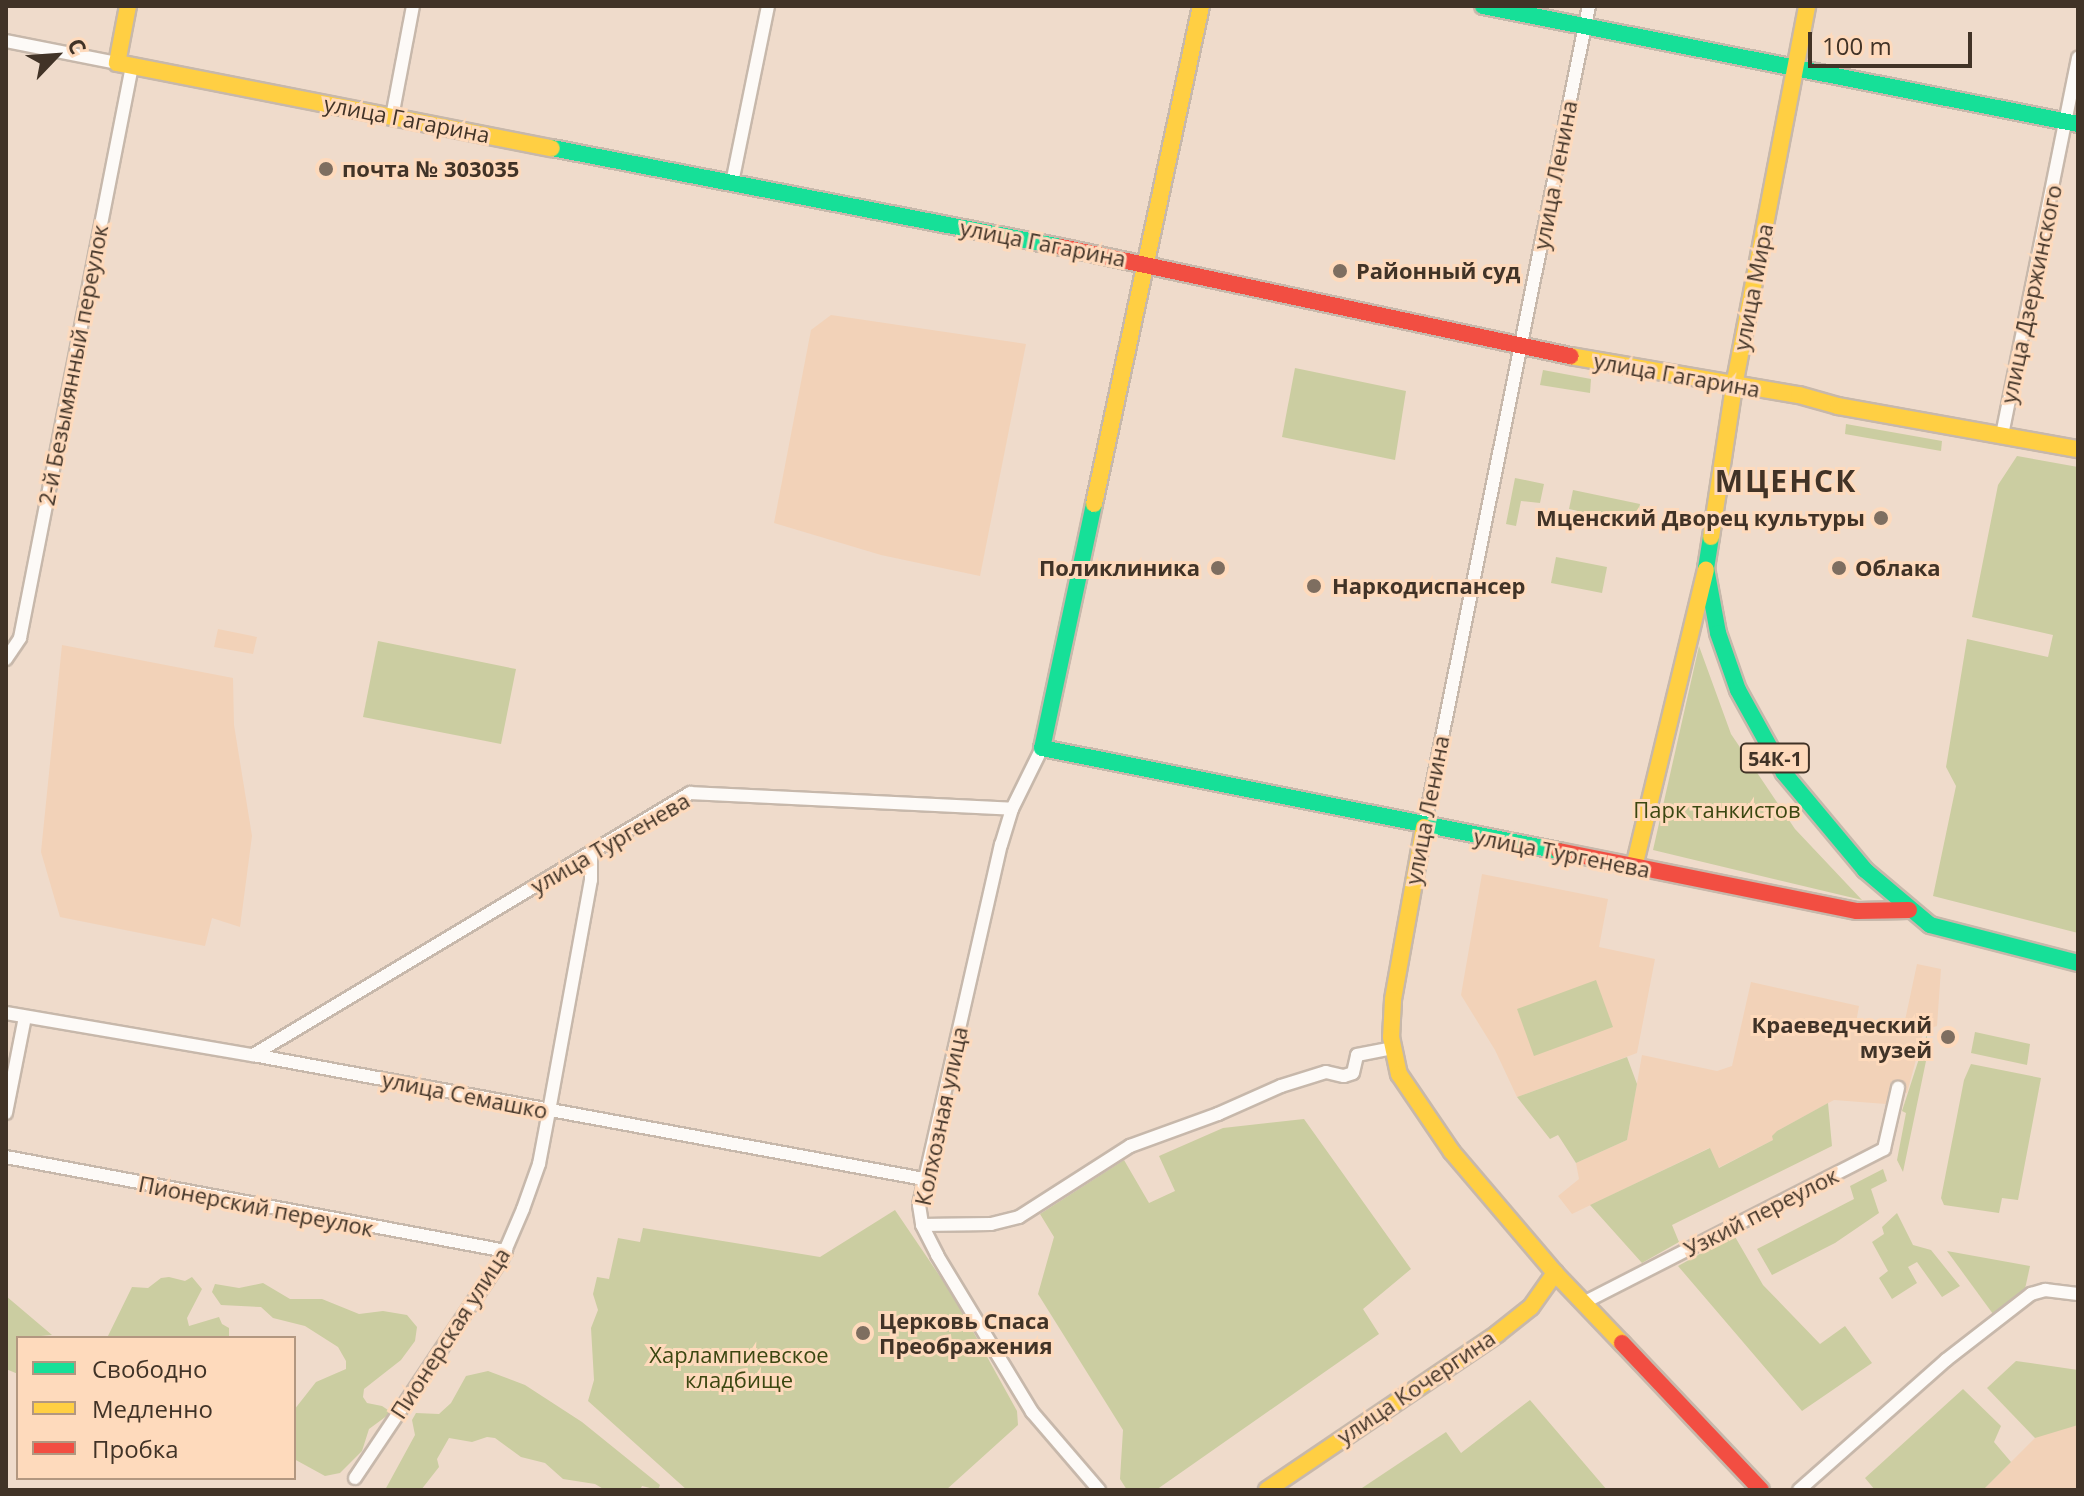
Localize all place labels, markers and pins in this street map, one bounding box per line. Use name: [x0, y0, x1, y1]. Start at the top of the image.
place label: почта № 303035: [342, 156, 519, 182]
marker: почта № 303035: [317, 160, 335, 178]
place label: Районный суд: [1356, 258, 1520, 284]
marker: Районный суд: [1331, 262, 1349, 280]
place label: Мценский Дворец культуры: [1536, 505, 1865, 531]
marker: Мценский Дворец культуры: [1872, 509, 1890, 527]
place label: Поликлиника: [1039, 555, 1200, 581]
place label: Облака: [1855, 555, 1941, 581]
marker: Поликлиника: [1207, 557, 1229, 579]
marker: Облака: [1830, 559, 1848, 577]
place label: Наркодиспансер: [1332, 573, 1525, 599]
marker: Наркодиспансер: [1303, 575, 1325, 597]
place label: Краеведческий музей: [1752, 1011, 1932, 1062]
marker: Краеведческий музей: [1939, 1028, 1957, 1046]
place label: Церковь Спаса Преображения: [879, 1307, 1052, 1358]
marker: Церковь Спаса Преображения: [854, 1324, 872, 1342]

